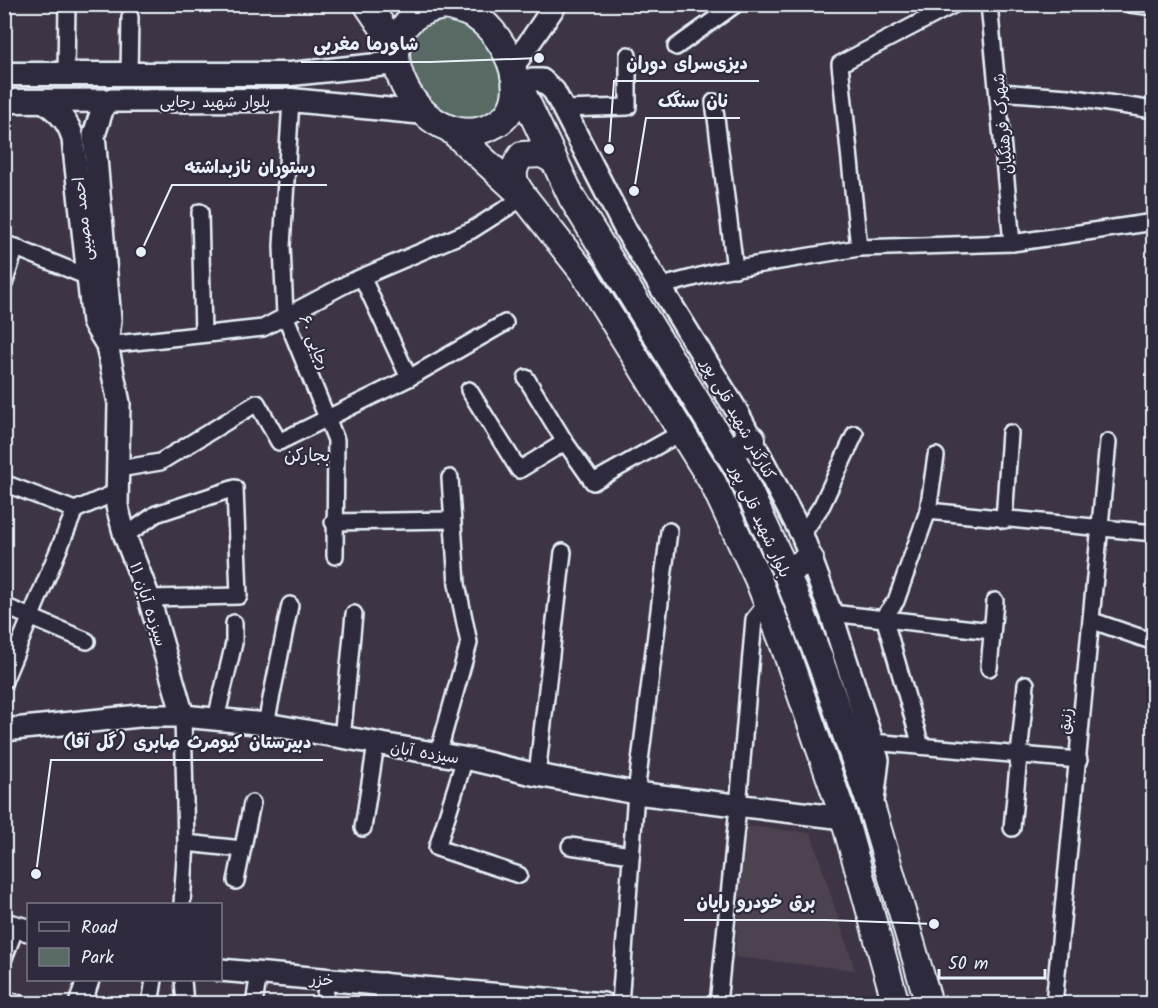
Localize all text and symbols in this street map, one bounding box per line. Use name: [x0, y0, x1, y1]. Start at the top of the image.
callout: شاورما مغربی: [301, 26, 430, 62]
text: شاورما مغربی: [314, 31, 418, 60]
callout: دیزی‌سرای دوران: [614, 45, 759, 81]
text: دیزی‌سرای دوران: [626, 50, 748, 79]
street label: شهرک فرهنگیان: [987, 72, 1020, 175]
callout: نان سنگک: [646, 82, 740, 118]
text: نان سنگک: [658, 88, 728, 117]
street label: بلوار شهید رجایی: [160, 90, 270, 115]
callout: رستوران نازبداشته: [172, 149, 327, 185]
text: رستوران نازبداشته: [184, 154, 316, 183]
street label: احمد مصیبی: [67, 176, 100, 262]
street label: رجایی ۶۰: [292, 311, 336, 374]
street label: کنارگذر شهید قلی پور: [693, 353, 782, 485]
district label: بجارکن: [284, 442, 330, 471]
street label: بلوار شهید قلی پور: [722, 459, 797, 582]
street label: سیزده آبان ۱۱: [122, 559, 173, 650]
street label: زنبق: [1053, 707, 1080, 736]
callout: دبیرستان کیومرث صابری (گل آقا): [51, 724, 323, 760]
text: دبیرستان کیومرث صابری (گل آقا): [63, 729, 311, 758]
street label: سیزده آبان: [389, 736, 461, 771]
callout: برق خودرو رایان: [684, 884, 827, 920]
text: برق خودرو رایان: [696, 889, 816, 918]
legend: [27, 903, 222, 981]
text: Road: [81, 914, 118, 943]
scale bar: [939, 942, 1046, 980]
text: Park: [81, 944, 114, 973]
text: 50 m: [948, 950, 988, 979]
street label: خزر: [307, 967, 335, 994]

